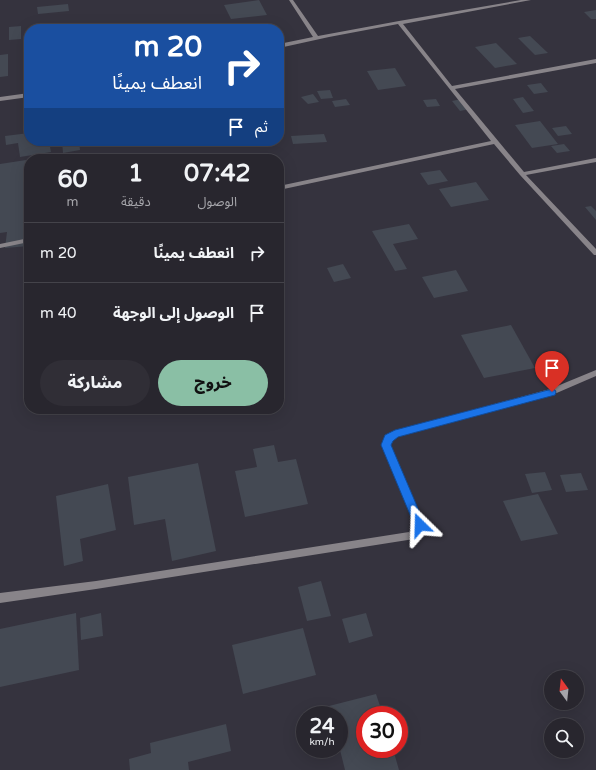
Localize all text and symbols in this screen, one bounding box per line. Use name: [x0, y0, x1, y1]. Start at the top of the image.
text: 20 m: [134, 30, 202, 64]
icon: right: [216, 40, 268, 92]
text: انعطف يمينًا: [112, 72, 202, 94]
icon: arrive: [225, 116, 247, 138]
text: ثم: [255, 118, 268, 136]
text: 1: [128, 159, 143, 188]
text: 07:42: [184, 159, 251, 188]
text: 60: [57, 165, 88, 194]
text: m: [67, 194, 78, 210]
text: دقيقة: [121, 194, 151, 210]
text: الوصول: [198, 194, 237, 210]
icon: right: [246, 242, 268, 264]
text: 20 m: [40, 244, 77, 262]
text: انعطف يمينًا: [153, 244, 234, 262]
icon: arrive: [246, 302, 268, 324]
text: 40 m: [40, 304, 77, 322]
text: الوصول إلى الوجهة: [113, 304, 234, 322]
pin: [535, 351, 569, 392]
icon: arrive: [541, 357, 563, 379]
button: مشاركة: [40, 360, 150, 406]
button: خروج: [158, 360, 268, 406]
position arrow: [399, 504, 441, 546]
north arrow: [544, 670, 584, 710]
map controls: [544, 670, 584, 758]
speed limit sign: 30: [356, 706, 408, 758]
text: 24: [309, 715, 335, 739]
button: search: [544, 718, 584, 758]
text: km/h: [309, 736, 335, 748]

